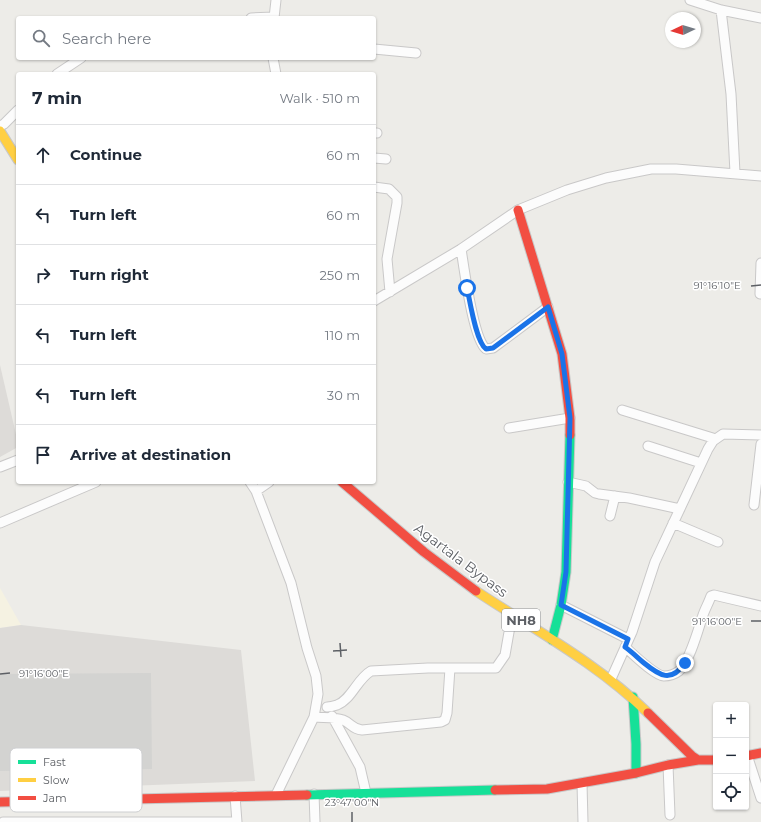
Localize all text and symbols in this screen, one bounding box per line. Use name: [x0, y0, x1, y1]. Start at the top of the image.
north arrow: [665, 12, 701, 48]
search box: [16, 16, 376, 60]
icon: search: [30, 27, 52, 49]
text: Search here: [62, 29, 151, 48]
text: 7 min: [32, 88, 82, 108]
text: Walk · 510 m: [279, 90, 360, 106]
icon: ahead: [32, 144, 54, 166]
text: Continue: [70, 145, 142, 164]
text: 60 m: [326, 147, 360, 163]
icon: left: [32, 204, 54, 226]
text: Turn left: [70, 205, 137, 224]
text: 60 m: [326, 207, 360, 223]
icon: right: [32, 264, 54, 286]
text: Turn right: [70, 265, 149, 284]
text: 250 m: [319, 267, 360, 283]
route start: [458, 279, 476, 297]
text: 91°16'10"E: [693, 279, 741, 292]
icon: left: [32, 324, 54, 346]
text: Turn left: [70, 325, 137, 344]
text: 110 m: [325, 327, 360, 343]
icon: left: [32, 384, 54, 406]
text: Turn left: [70, 385, 137, 404]
text: 30 m: [327, 387, 360, 403]
icon: arrive: [32, 444, 54, 466]
text: Arrive at destination: [70, 445, 231, 464]
street label: Agartala Bypass: [411, 519, 511, 601]
road number: NH8: [502, 609, 540, 631]
text: 91°16'00"E: [692, 615, 742, 628]
route end: [676, 654, 694, 672]
text: 91°16'00"E: [19, 667, 69, 680]
map controls: [713, 702, 749, 810]
button: +: [713, 702, 749, 738]
button: −: [713, 738, 749, 774]
legend: [10, 748, 142, 812]
text: Fast: [43, 755, 67, 769]
text: Slow: [43, 773, 69, 787]
button: locate: [713, 774, 749, 810]
text: Jam: [42, 791, 67, 805]
text: 23°47'00"N: [325, 796, 379, 809]

